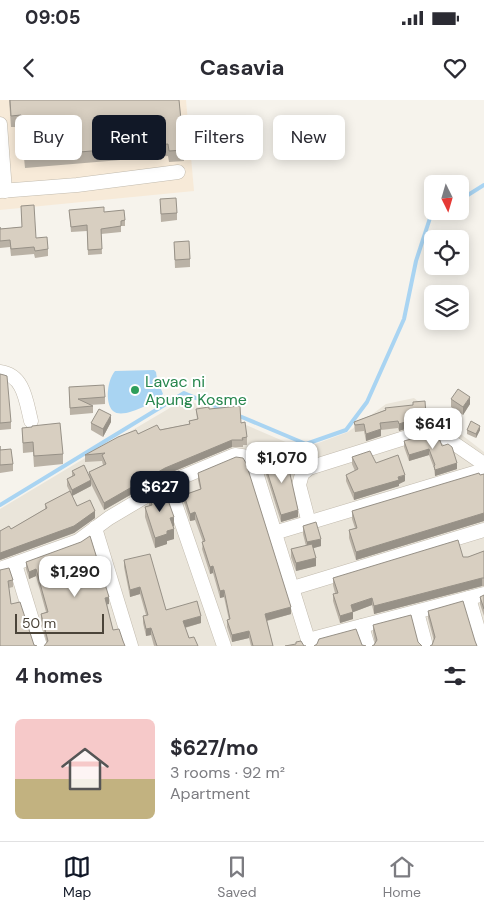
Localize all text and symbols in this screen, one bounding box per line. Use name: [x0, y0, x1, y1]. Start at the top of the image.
text: 09:05: [25, 5, 80, 30]
text: Casavia: [200, 53, 284, 82]
icon: back: [15, 54, 43, 82]
icon: heart: [441, 54, 469, 82]
chip: Buy: [15, 115, 82, 160]
chip: Rent: [92, 115, 166, 160]
chip: Filters: [176, 115, 263, 160]
chip: New: [273, 115, 345, 160]
north arrow: [424, 175, 469, 220]
map controls: [424, 175, 469, 330]
button: locate: [424, 230, 469, 275]
button: layers: [424, 285, 469, 330]
place label: Lavac ni Apung Kosme: [145, 371, 247, 410]
marker: Lavac ni Apung Kosme: [129, 384, 141, 396]
pin: $641: [403, 408, 463, 450]
text: $641: [415, 413, 451, 434]
pin: $1,070: [241, 442, 323, 484]
text: $1,070: [257, 447, 307, 468]
pin: $627: [130, 470, 190, 513]
text: $627: [141, 476, 179, 497]
pin: $1,290: [34, 556, 116, 598]
text: $1,290: [50, 561, 100, 582]
scale bar: [15, 611, 104, 634]
text: 50 m: [22, 614, 56, 632]
text: 4 homes: [15, 662, 103, 690]
icon: filters: [441, 662, 469, 690]
text: $627/mo: [170, 734, 259, 762]
icon: home: [55, 739, 115, 799]
text: 3 rooms · 92 m²: [170, 762, 285, 783]
text: Apartment: [170, 783, 250, 804]
tab: Map: [63, 853, 91, 901]
tab: Saved: [217, 853, 257, 901]
tab: Home: [383, 853, 421, 901]

